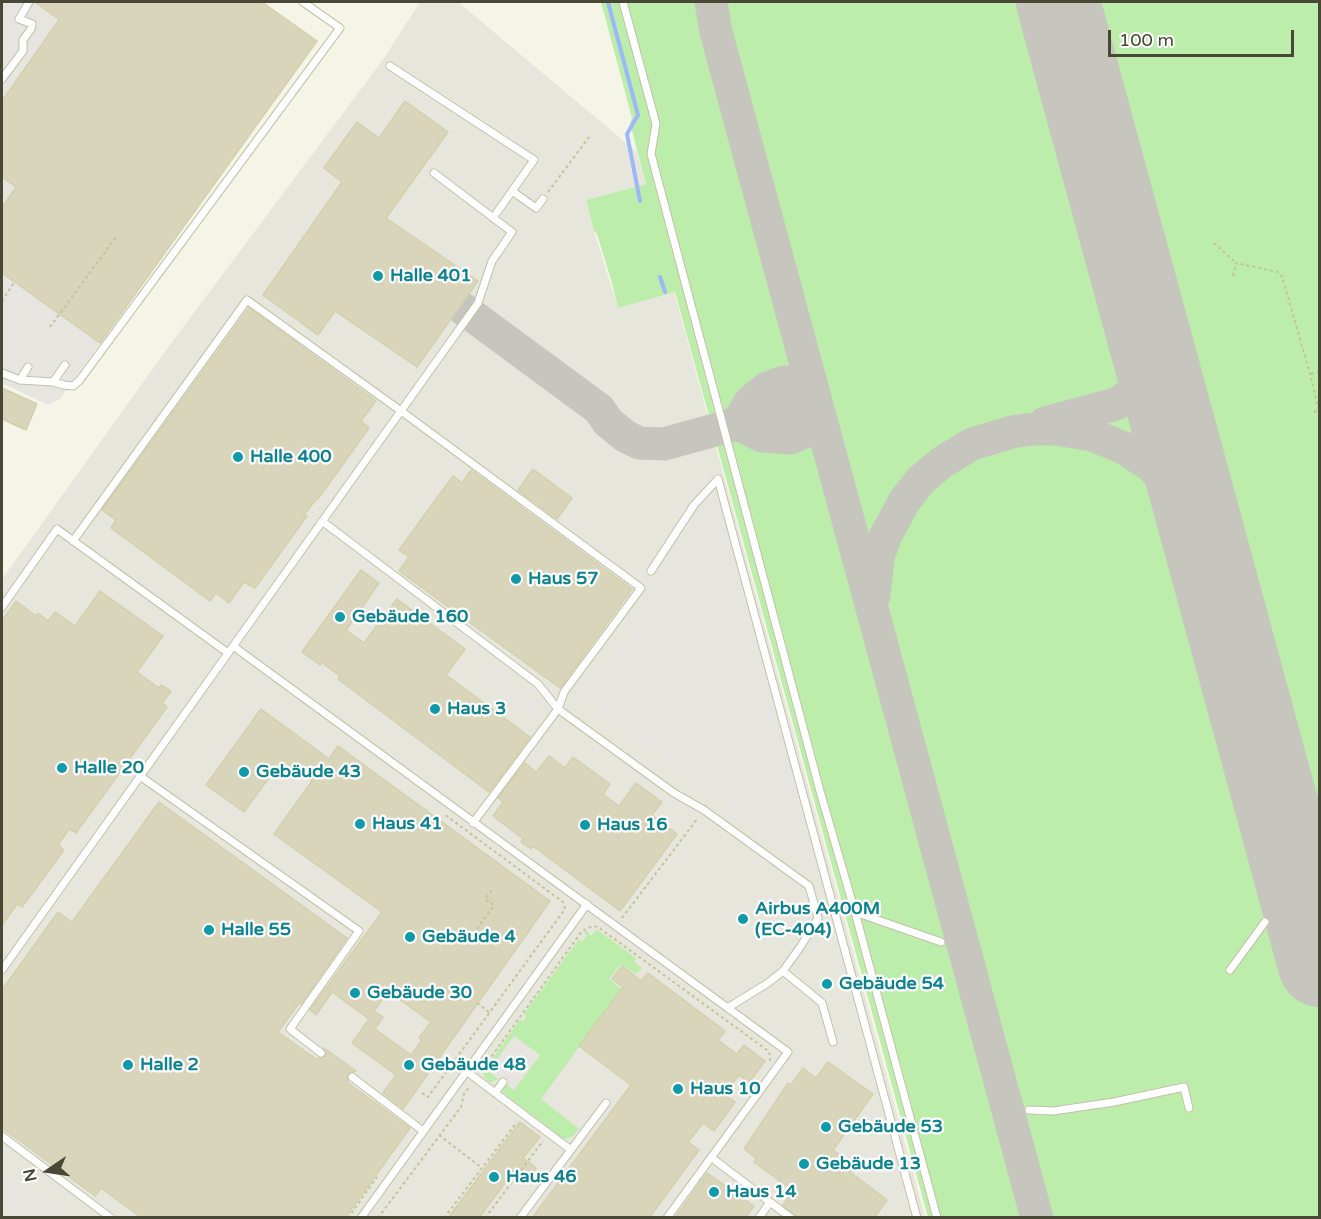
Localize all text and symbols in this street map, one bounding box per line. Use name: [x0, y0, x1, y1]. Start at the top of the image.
scale bar: [1111, 18, 1297, 56]
text: 100 m: [1119, 29, 1174, 51]
place label: Halle 401: [390, 265, 471, 287]
marker: Halle 401: [371, 269, 385, 283]
place label: Halle 400: [250, 446, 331, 468]
marker: Halle 400: [231, 450, 245, 464]
place label: Haus 57: [528, 568, 599, 590]
marker: Haus 57: [509, 572, 523, 586]
place label: Gebäude 160: [352, 606, 468, 628]
marker: Gebäude 160: [333, 610, 347, 624]
place label: Haus 3: [447, 698, 506, 720]
marker: Haus 3: [428, 702, 442, 716]
place label: Halle 20: [74, 757, 144, 779]
marker: Halle 20: [55, 761, 69, 775]
place label: Gebäude 43: [256, 761, 361, 783]
marker: Gebäude 43: [237, 765, 251, 779]
place label: Haus 41: [372, 813, 443, 835]
place label: Haus 16: [597, 814, 668, 836]
marker: Haus 41: [353, 817, 367, 831]
marker: Haus 16: [578, 818, 592, 832]
place label: Airbus A400M (EC-404): [755, 898, 880, 940]
marker: Airbus A400M (EC-404): [736, 912, 750, 926]
place label: Halle 55: [221, 919, 291, 941]
marker: Halle 55: [202, 923, 216, 937]
place label: Gebäude 4: [422, 926, 516, 948]
marker: Gebäude 4: [403, 930, 417, 944]
place label: Gebäude 54: [839, 973, 944, 995]
marker: Gebäude 54: [820, 977, 834, 991]
place label: Gebäude 30: [367, 982, 472, 1004]
marker: Gebäude 30: [348, 986, 362, 1000]
place label: Halle 2: [140, 1054, 199, 1076]
place label: Gebäude 48: [421, 1054, 526, 1076]
marker: Halle 2: [121, 1058, 135, 1072]
marker: Gebäude 48: [402, 1058, 416, 1072]
place label: Haus 10: [690, 1078, 761, 1100]
marker: Haus 10: [671, 1082, 685, 1096]
place label: Gebäude 53: [838, 1116, 943, 1138]
marker: Gebäude 53: [819, 1120, 833, 1134]
north arrow: [18, 1141, 78, 1201]
place label: Gebäude 13: [816, 1153, 921, 1175]
marker: Gebäude 13: [797, 1157, 811, 1171]
place label: Haus 46: [506, 1166, 577, 1188]
text: N: [19, 1167, 42, 1184]
marker: Haus 46: [487, 1170, 501, 1184]
place label: Haus 14: [726, 1181, 797, 1203]
marker: Haus 14: [707, 1185, 721, 1199]

